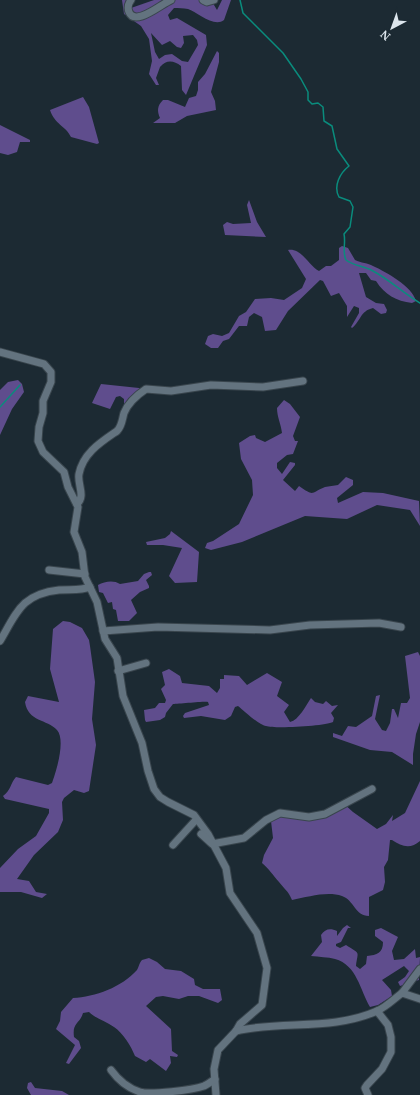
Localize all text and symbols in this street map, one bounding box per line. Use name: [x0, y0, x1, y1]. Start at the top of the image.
north arrow: [372, 8, 412, 48]
text: N: [377, 27, 393, 44]

